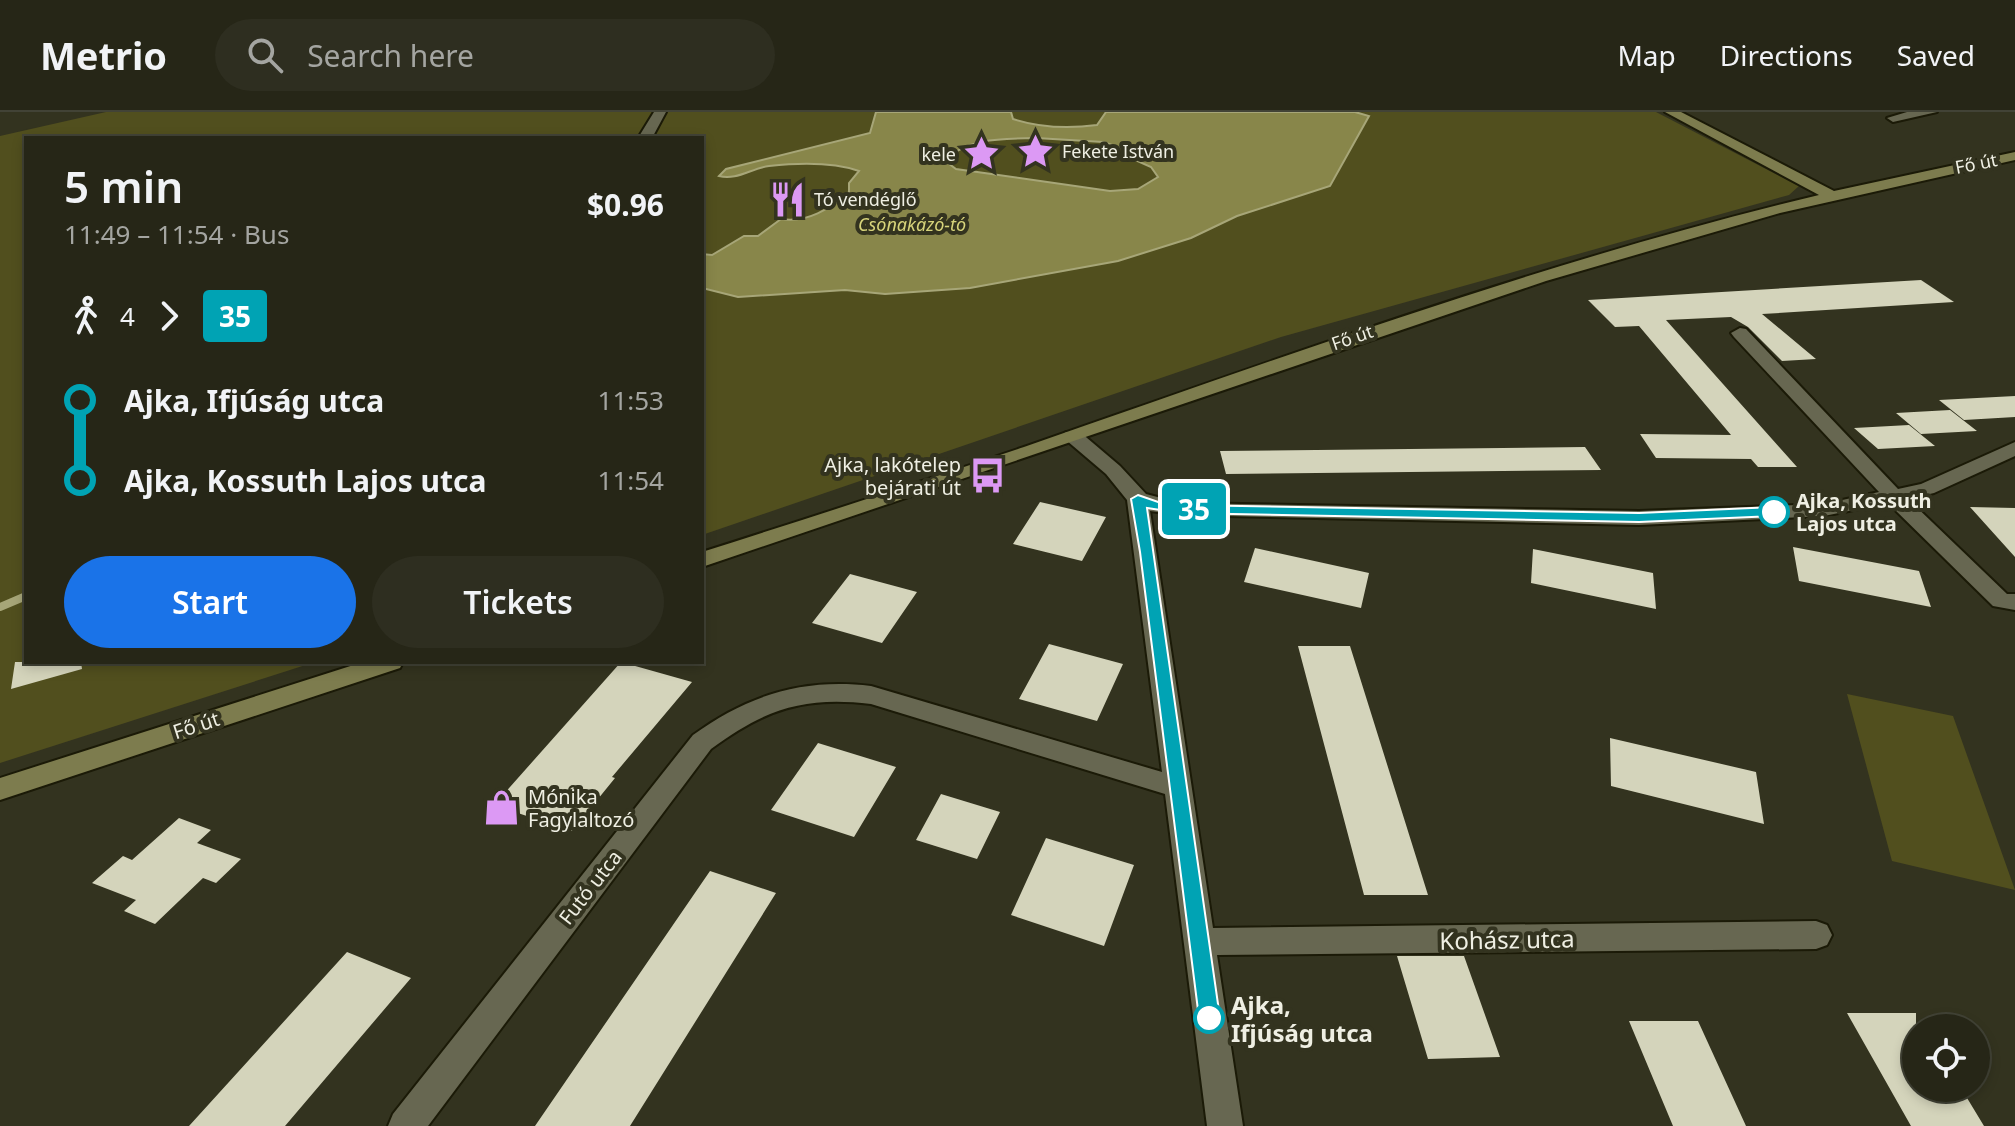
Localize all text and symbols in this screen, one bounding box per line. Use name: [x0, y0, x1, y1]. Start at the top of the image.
search box: [215, 19, 775, 91]
text: Metrio: [40, 29, 167, 81]
icon: search: [243, 33, 287, 77]
text: Search here: [307, 35, 474, 76]
text: Map: [1617, 36, 1676, 74]
text: Directions: [1720, 36, 1853, 74]
text: Saved: [1897, 36, 1975, 74]
place icon: Fekete István: [1017, 132, 1055, 170]
place icon: kele: [963, 135, 1001, 173]
place label: Fekete István: [1062, 139, 1174, 163]
place label: kele: [921, 142, 956, 166]
street label: Fő út: [1953, 147, 2000, 179]
text: 5 min: [64, 156, 183, 216]
restaurant icon: Tó vendéglő: [769, 180, 807, 218]
text: $0.96: [587, 184, 664, 225]
place label: Tó vendéglő: [814, 187, 917, 211]
water label: Csónakázó-tó: [858, 212, 966, 236]
text: 11:49 – 11:54 · Bus: [64, 216, 289, 252]
icon: walk: [64, 294, 108, 338]
icon: forward: [147, 294, 191, 338]
text: 35: [219, 297, 251, 335]
text: 4: [120, 298, 135, 334]
street label: Fő út: [1328, 319, 1376, 355]
text: Ajka, Ifjúság utca: [124, 380, 384, 421]
text: 11:53: [598, 382, 664, 418]
place label: Ajka, lakótelep bejárati út: [824, 451, 961, 501]
bus stop icon: Ajka, lakótelep bejárati út: [968, 456, 1006, 494]
text: Ajka, Kossuth Lajos utca: [124, 460, 487, 501]
text: 11:54: [598, 462, 664, 498]
line badge: 35: [1158, 483, 1230, 535]
place label: Ajka, Kossuth Lajos utca: [1796, 487, 1932, 537]
text: 35: [1178, 490, 1210, 528]
marker: Ajka, Kossuth Lajos utca: [1759, 497, 1789, 527]
button: Start: [64, 556, 356, 648]
button: Tickets: [372, 556, 664, 648]
street label: Fő út: [169, 705, 223, 745]
place label: Mónika Fagylaltozó: [528, 783, 634, 833]
shop icon: Mónika Fagylaltozó: [483, 789, 521, 827]
street label: Futó utca: [552, 844, 628, 930]
street label: Kohász utca: [1439, 921, 1575, 957]
place label: Ajka, Ifjúság utca: [1231, 988, 1373, 1049]
marker: Ajka, Ifjúság utca: [1194, 1003, 1224, 1033]
map controls: [1902, 1014, 1990, 1102]
button: locate: [1902, 1014, 1990, 1102]

